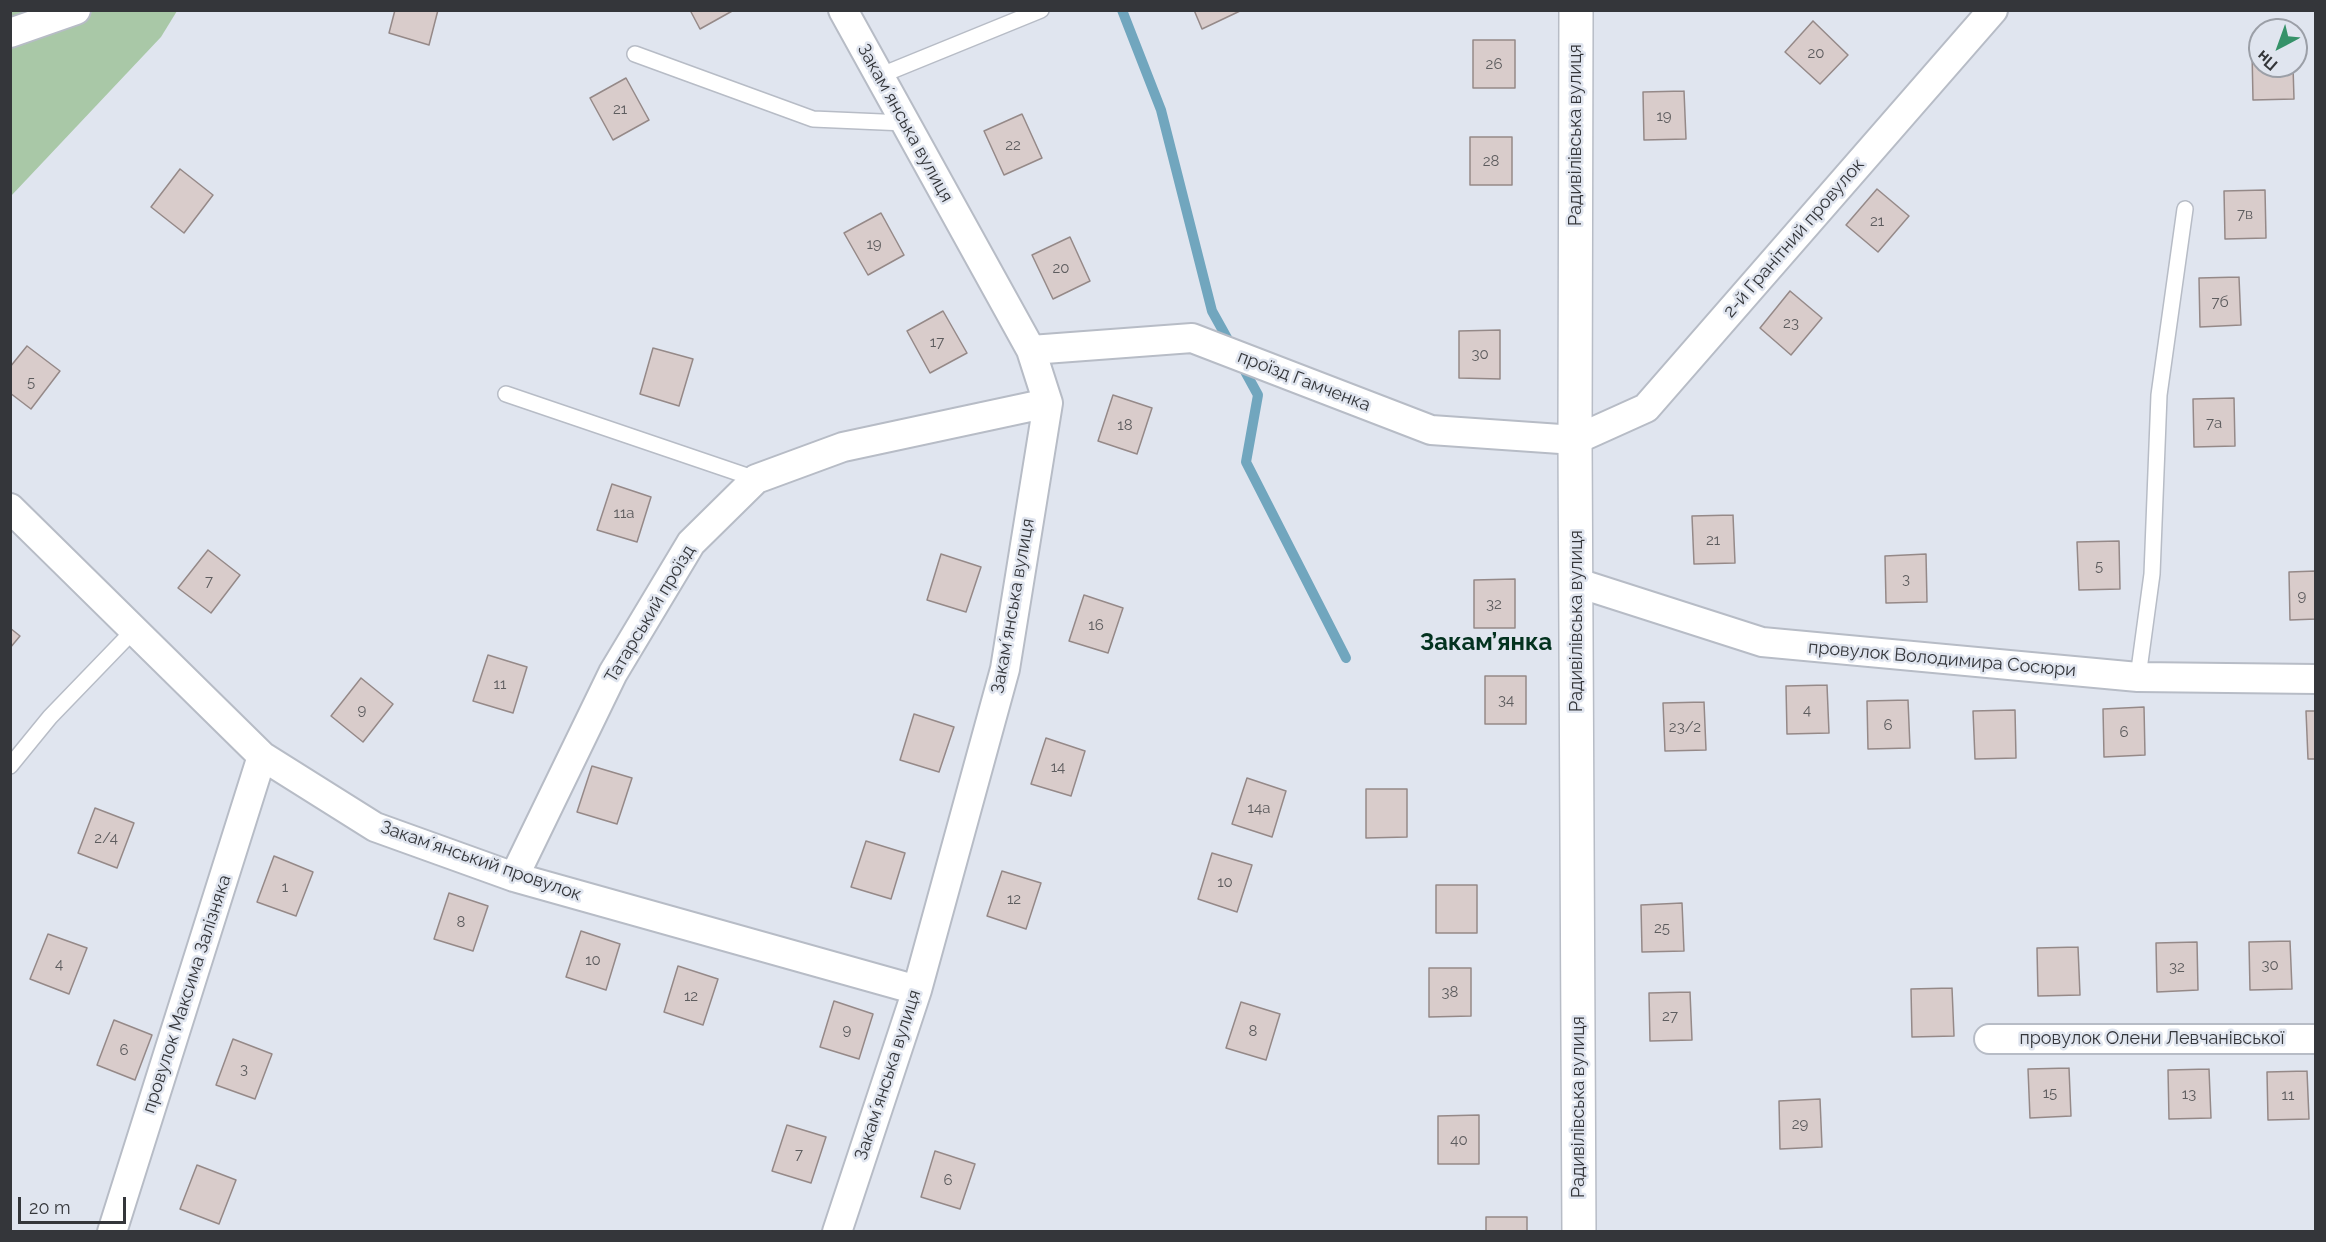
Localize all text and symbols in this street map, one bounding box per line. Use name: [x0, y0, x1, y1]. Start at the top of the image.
north arrow: [2248, 18, 2308, 78]
street label: Закамʼянська вулиця: [852, 40, 958, 206]
street label: Радивілівська вулиця: [1565, 44, 1587, 226]
house number: 20: [1808, 44, 1824, 62]
text: Пн: [2253, 46, 2281, 75]
house number: 26: [1486, 55, 1502, 73]
house number: 21: [613, 100, 627, 118]
house number: 19: [1656, 107, 1672, 125]
house number: 22: [1005, 136, 1021, 154]
house number: 28: [1483, 152, 1499, 170]
street label: 2-й Гранітний провулок: [1719, 154, 1869, 322]
house number: 7в: [2237, 205, 2253, 223]
house number: 21: [1870, 212, 1884, 230]
house number: 19: [866, 235, 882, 253]
house number: 20: [1053, 259, 1069, 277]
house number: 7б: [2211, 293, 2229, 311]
house number: 23: [1783, 314, 1799, 332]
house number: 17: [930, 333, 944, 351]
house number: 30: [1471, 345, 1489, 363]
street label: проїзд Гамченка: [1235, 346, 1373, 416]
house number: 5: [27, 373, 35, 391]
house number: 7а: [2206, 414, 2222, 432]
house number: 18: [1117, 416, 1133, 434]
house number: 11а: [613, 504, 635, 522]
street label: Закамʼянська вулиця: [987, 517, 1039, 695]
street label: Радивілівська вулиця: [1566, 530, 1588, 712]
house number: 21: [1706, 531, 1720, 549]
street label: Татарський проїзд: [600, 541, 700, 687]
house number: 5: [2095, 557, 2103, 575]
house number: 3: [1902, 570, 1910, 588]
house number: 7: [205, 572, 213, 590]
house number: 9: [2298, 587, 2306, 605]
house number: 32: [1486, 595, 1502, 613]
house number: 16: [1088, 616, 1104, 634]
district label: Закам’янка: [1420, 629, 1552, 657]
street label: провулок Володимира Сосюри: [1807, 637, 2077, 681]
house number: 11: [494, 675, 506, 693]
house number: 34: [1498, 691, 1514, 709]
house number: 9: [358, 701, 366, 719]
house number: 4: [1803, 701, 1811, 719]
house number: 6: [1883, 716, 1893, 734]
house number: 23/2: [1669, 718, 1701, 736]
house number: 6: [2119, 723, 2129, 741]
house number: 14: [1051, 758, 1065, 776]
house number: 14а: [1248, 799, 1270, 817]
street label: Закамʼянський провулок: [378, 816, 584, 906]
house number: 2/4: [94, 829, 118, 847]
street label: провулок Максима Залізняка: [138, 872, 236, 1116]
house number: 10: [1217, 873, 1233, 891]
house number: 1: [282, 878, 288, 896]
house number: 12: [1007, 890, 1021, 908]
house number: 8: [457, 913, 465, 931]
house number: 25: [1654, 919, 1670, 937]
house number: 10: [585, 951, 601, 969]
house number: 4: [55, 955, 63, 973]
house number: 30: [2261, 956, 2279, 974]
house number: 32: [2169, 958, 2185, 976]
house number: 38: [1442, 983, 1458, 1001]
house number: 12: [684, 987, 698, 1005]
street label: Закамʼянська вулиця: [850, 987, 926, 1163]
house number: 27: [1662, 1007, 1678, 1025]
street label: Радивілівська вулиця: [1568, 1016, 1590, 1198]
house number: 9: [843, 1021, 851, 1039]
house number: 8: [1249, 1022, 1257, 1040]
street label: провулок Олени Левчанівської: [2019, 1028, 2285, 1050]
house number: 6: [119, 1041, 129, 1059]
house number: 3: [240, 1060, 248, 1078]
house number: 15: [2043, 1084, 2057, 1102]
house number: 13: [2182, 1085, 2196, 1103]
house number: 11: [2282, 1086, 2294, 1104]
house number: 29: [1792, 1115, 1808, 1133]
house number: 40: [1450, 1131, 1468, 1149]
house number: 7: [795, 1145, 803, 1163]
house number: 6: [943, 1171, 953, 1189]
scale bar: [21, 1185, 129, 1223]
text: 20 m: [29, 1197, 71, 1218]

